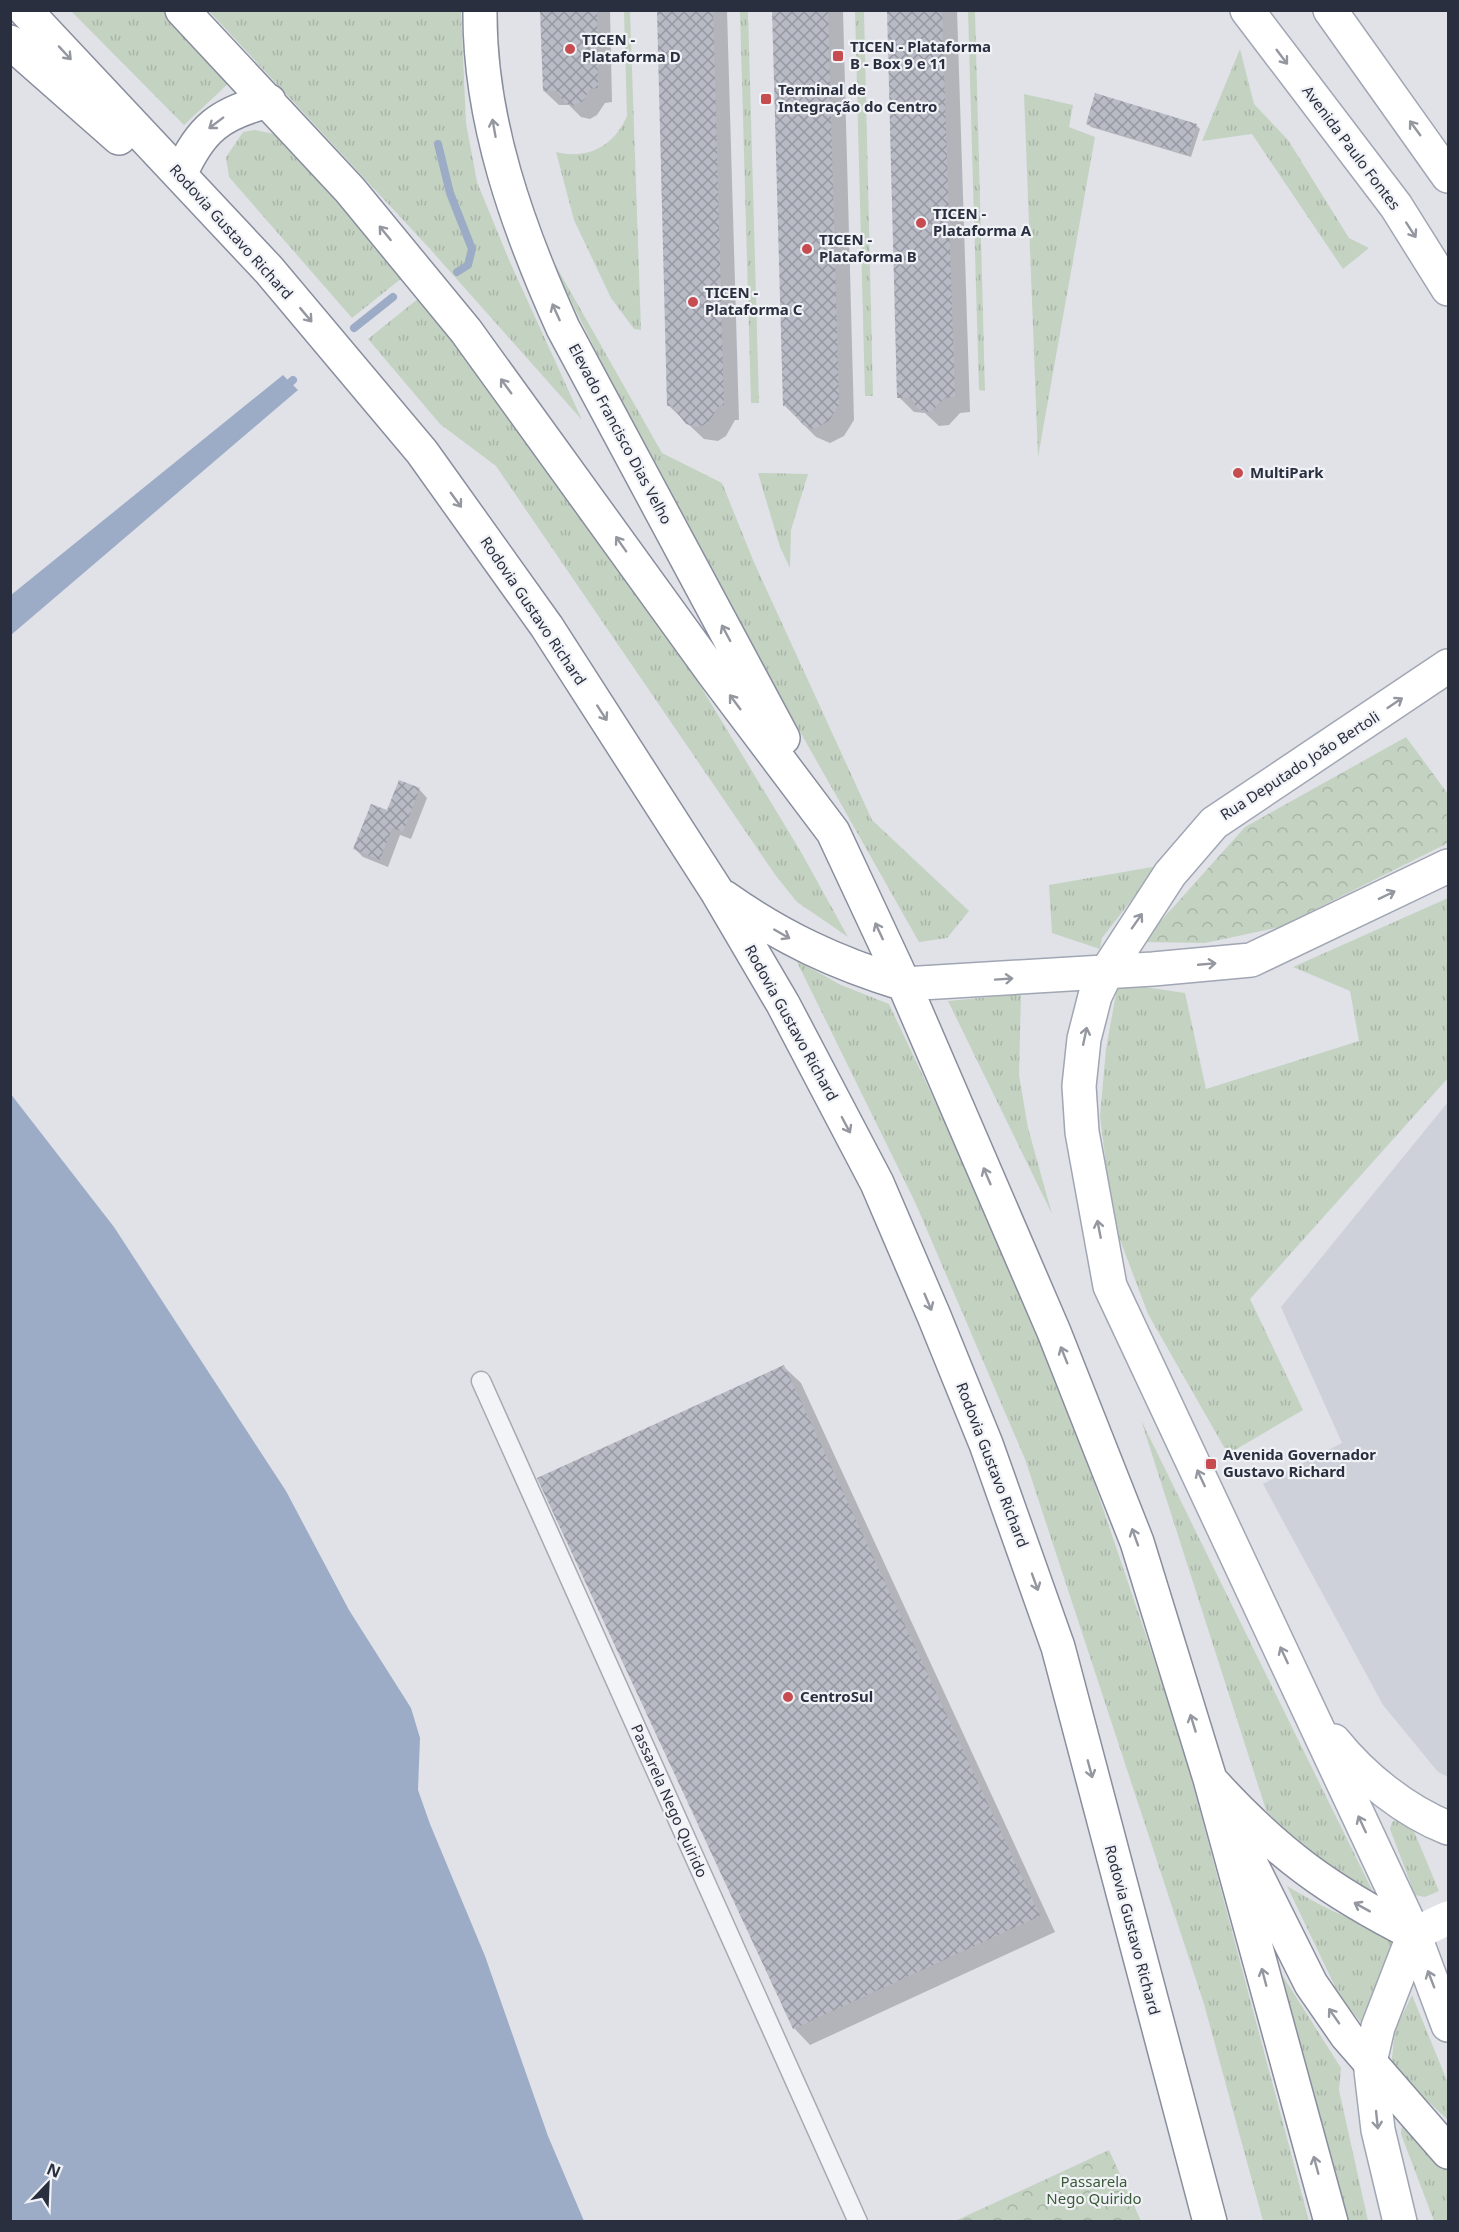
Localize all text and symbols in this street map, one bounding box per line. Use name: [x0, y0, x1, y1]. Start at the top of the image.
place label: TICEN - Plataforma D: [582, 29, 681, 66]
place label: TICEN - Plataforma B - Box 9 e 11: [850, 36, 991, 73]
marker: TICEN - Plataforma D: [563, 42, 577, 56]
one-way arrow: [58, 45, 72, 60]
marker: TICEN - Plataforma B - Box 9 e 11: [831, 49, 845, 63]
one-way arrow: [1275, 49, 1288, 65]
place label: Terminal de Integração do Centro: [778, 79, 937, 116]
street label: Avenida Paulo Fontes: [1298, 81, 1405, 214]
marker: Terminal de Integração do Centro: [759, 92, 773, 106]
one-way arrow: [208, 117, 224, 130]
one-way arrow: [488, 119, 499, 138]
one-way arrow: [1409, 120, 1421, 136]
street label: Rodovia Gustavo Richard: [166, 160, 298, 303]
place label: TICEN - Plataforma A: [933, 203, 1032, 240]
marker: TICEN - Plataforma A: [914, 216, 928, 230]
one-way arrow: [1405, 221, 1417, 238]
one-way arrow: [379, 225, 392, 241]
place label: TICEN - Plataforma B: [819, 229, 917, 266]
marker: TICEN - Plataforma B: [800, 242, 814, 256]
place label: TICEN - Plataforma C: [705, 282, 803, 319]
marker: TICEN - Plataforma C: [686, 295, 700, 309]
one-way arrow: [550, 304, 561, 322]
one-way arrow: [300, 307, 313, 323]
street label: Elevado Francisco Dias Velho: [565, 340, 677, 527]
one-way arrow: [500, 378, 512, 394]
place label: MultiPark: [1250, 462, 1324, 482]
marker: MultiPark: [1231, 466, 1245, 480]
one-way arrow: [450, 491, 462, 507]
street label: Rodovia Gustavo Richard: [477, 532, 591, 689]
one-way arrow: [615, 536, 627, 552]
one-way arrow: [720, 625, 732, 642]
one-way arrow: [729, 694, 741, 710]
one-way arrow: [1386, 697, 1403, 709]
one-way arrow: [595, 704, 608, 721]
street label: Rua Deputado João Bertoli: [1216, 706, 1383, 824]
one-way arrow: [1378, 888, 1396, 900]
one-way arrow: [1131, 914, 1143, 930]
one-way arrow: [873, 923, 885, 941]
one-way arrow: [773, 928, 790, 940]
street label: Rodovia Gustavo Richard: [741, 941, 843, 1104]
one-way arrow: [1197, 958, 1216, 969]
one-way arrow: [994, 974, 1014, 985]
one-way arrow: [1080, 1026, 1091, 1046]
one-way arrow: [841, 1115, 852, 1133]
one-way arrow: [981, 1168, 992, 1186]
one-way arrow: [1093, 1219, 1104, 1239]
one-way arrow: [923, 1292, 934, 1310]
one-way arrow: [1058, 1347, 1069, 1365]
street label: Rodovia Gustavo Richard: [952, 1379, 1034, 1550]
place label: Avenida Governador Gustavo Richard: [1223, 1444, 1376, 1481]
marker: Avenida Governador Gustavo Richard: [1204, 1457, 1218, 1471]
one-way arrow: [1195, 1470, 1206, 1488]
one-way arrow: [1129, 1528, 1140, 1547]
one-way arrow: [1031, 1572, 1042, 1591]
one-way arrow: [1277, 1646, 1289, 1664]
place label: CentroSul: [800, 1686, 873, 1706]
marker: CentroSul: [781, 1690, 795, 1704]
one-way arrow: [1187, 1714, 1198, 1733]
street label: Passarela Nego Quirido: [627, 1721, 713, 1881]
one-way arrow: [1084, 1759, 1096, 1778]
one-way arrow: [1356, 1815, 1367, 1833]
street label: Rodovia Gustavo Richard: [1101, 1843, 1165, 2017]
one-way arrow: [1353, 1901, 1371, 1912]
one-way arrow: [1258, 1968, 1269, 1987]
one-way arrow: [1425, 1970, 1436, 1989]
one-way arrow: [1328, 2009, 1340, 2025]
one-way arrow: [1371, 2109, 1382, 2129]
north arrow: [18, 2154, 78, 2214]
one-way arrow: [1309, 2156, 1321, 2175]
text: N: [44, 2158, 64, 2183]
park label: Passarela Nego Quirido: [1046, 2171, 1142, 2208]

